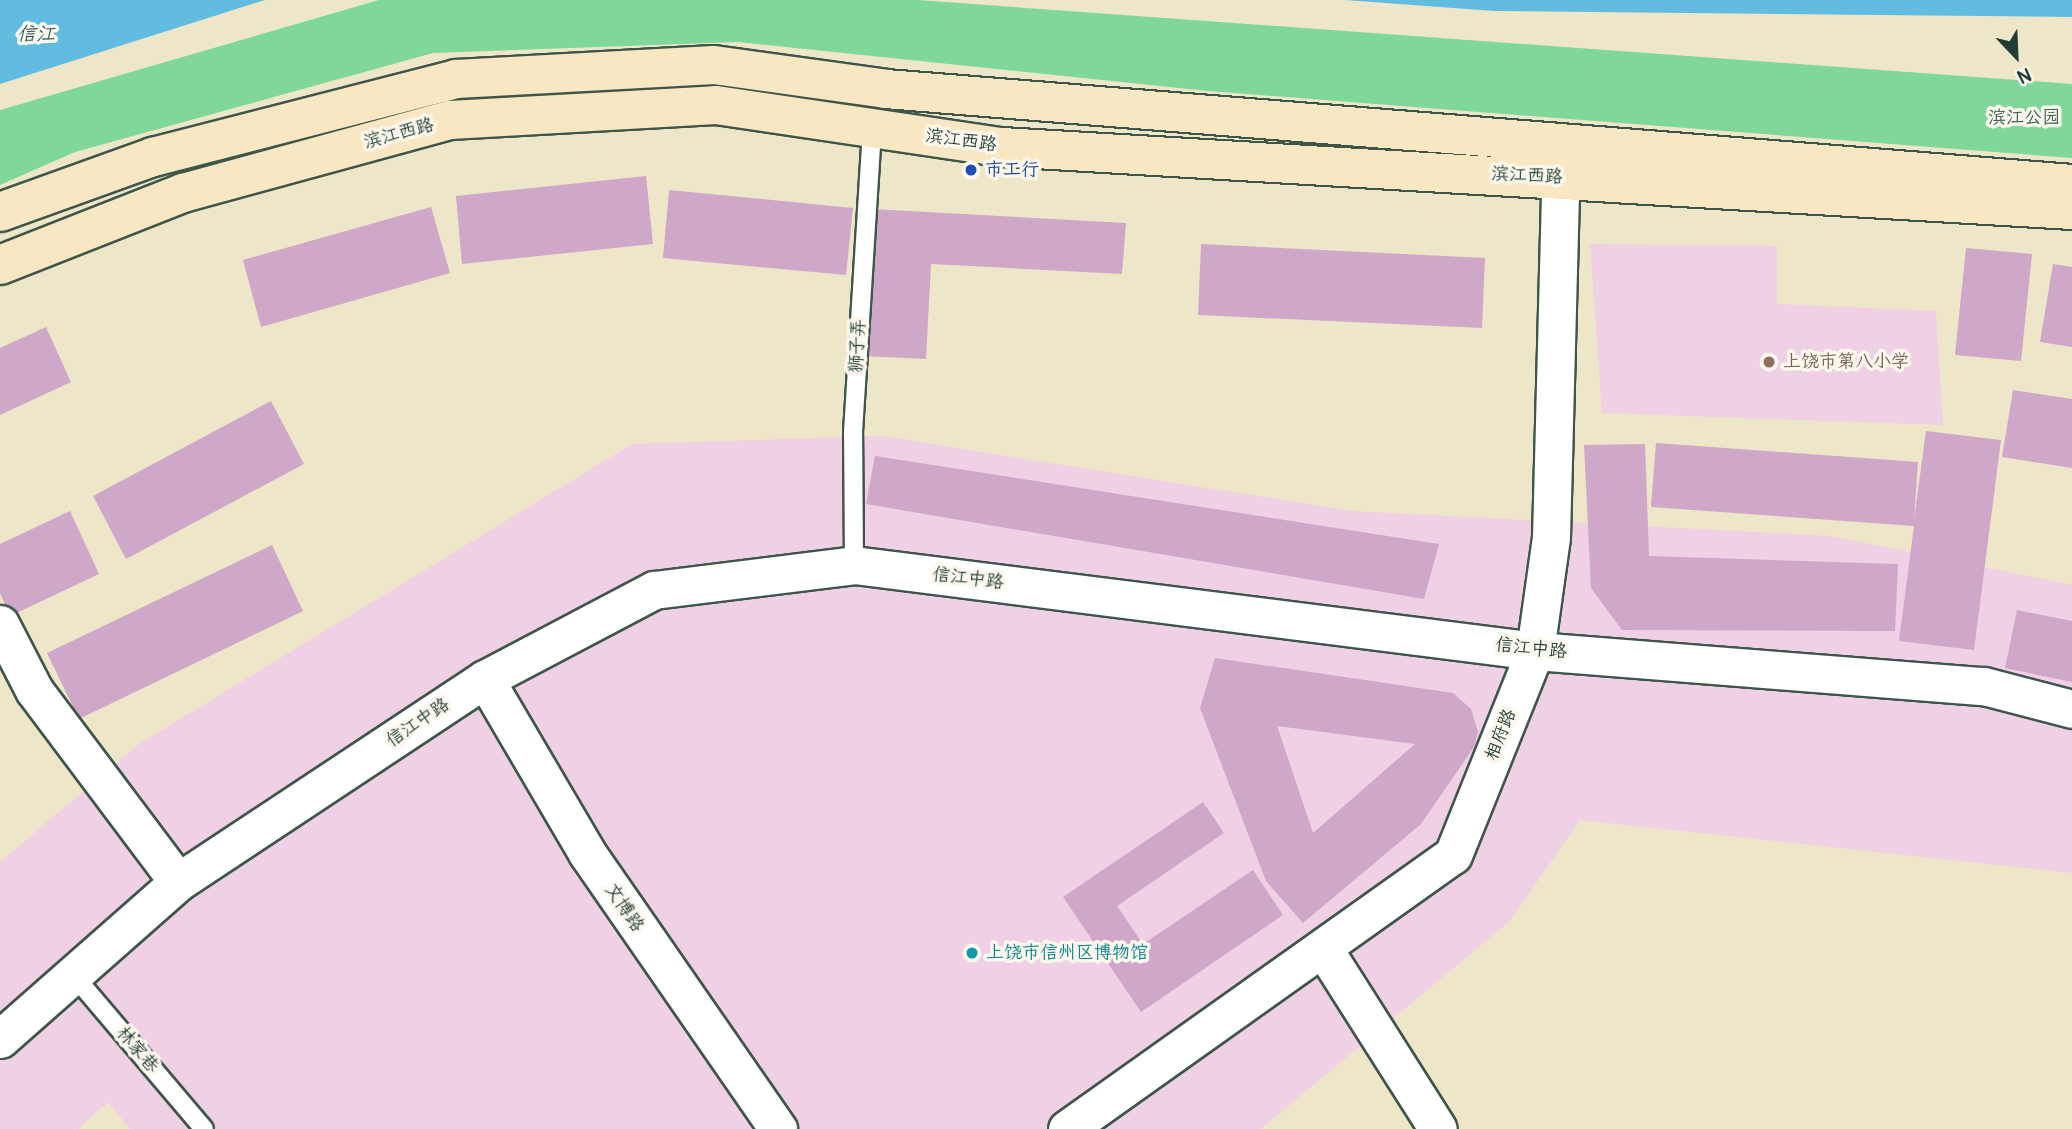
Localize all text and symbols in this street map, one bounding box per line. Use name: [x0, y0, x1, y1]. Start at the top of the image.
north arrow: [1981, 21, 2051, 91]
water label: 信江: [17, 24, 55, 46]
text: N: [2014, 62, 2035, 89]
park label: 滨江公园: [1988, 107, 2060, 129]
street label: 滨江西路: [361, 114, 437, 154]
street label: 滨江西路: [924, 125, 998, 157]
place label: 市工行: [985, 159, 1039, 181]
marker: 市工行: [963, 162, 979, 178]
street label: 滨江西路: [1490, 163, 1564, 189]
street label: 狮子弄: [846, 318, 870, 374]
place label: 上饶市第八小学: [1783, 351, 1909, 373]
marker: 上饶市第八小学: [1761, 354, 1777, 370]
street label: 信江中路: [931, 564, 1005, 594]
street label: 信江中路: [1494, 634, 1568, 664]
street label: 信江中路: [382, 694, 454, 752]
street label: 相府路: [1481, 706, 1521, 764]
street label: 文博路: [600, 880, 648, 936]
place label: 上饶市信州区博物馆: [986, 942, 1148, 964]
marker: 上饶市信州区博物馆: [964, 945, 980, 961]
street label: 林家巷: [111, 1022, 163, 1078]

